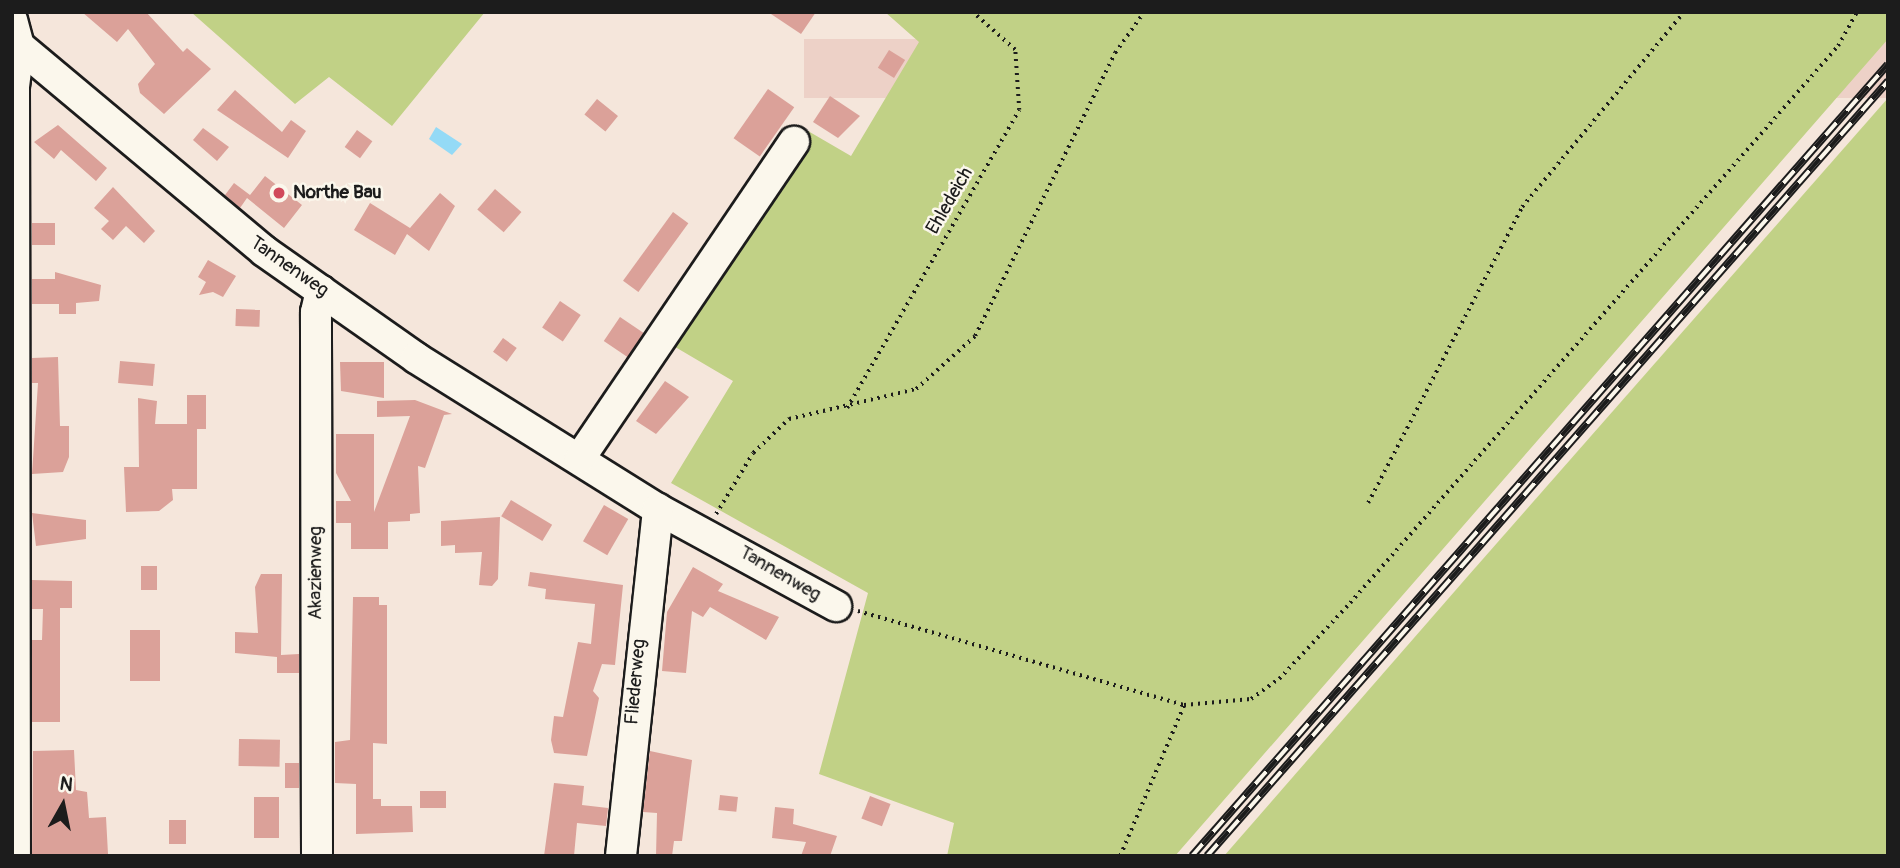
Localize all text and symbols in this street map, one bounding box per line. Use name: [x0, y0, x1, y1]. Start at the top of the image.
street label: Ehledeich: [922, 163, 978, 239]
place label: Northe Bau: [293, 182, 382, 204]
marker: Northe Bau: [271, 185, 287, 201]
street label: Tannenweg: [245, 232, 333, 302]
street label: Akazienweg: [305, 526, 327, 620]
street label: Tannenweg: [735, 541, 825, 607]
street label: Fliederweg: [621, 638, 651, 726]
north arrow: [28, 770, 98, 840]
text: N: [58, 771, 75, 797]

